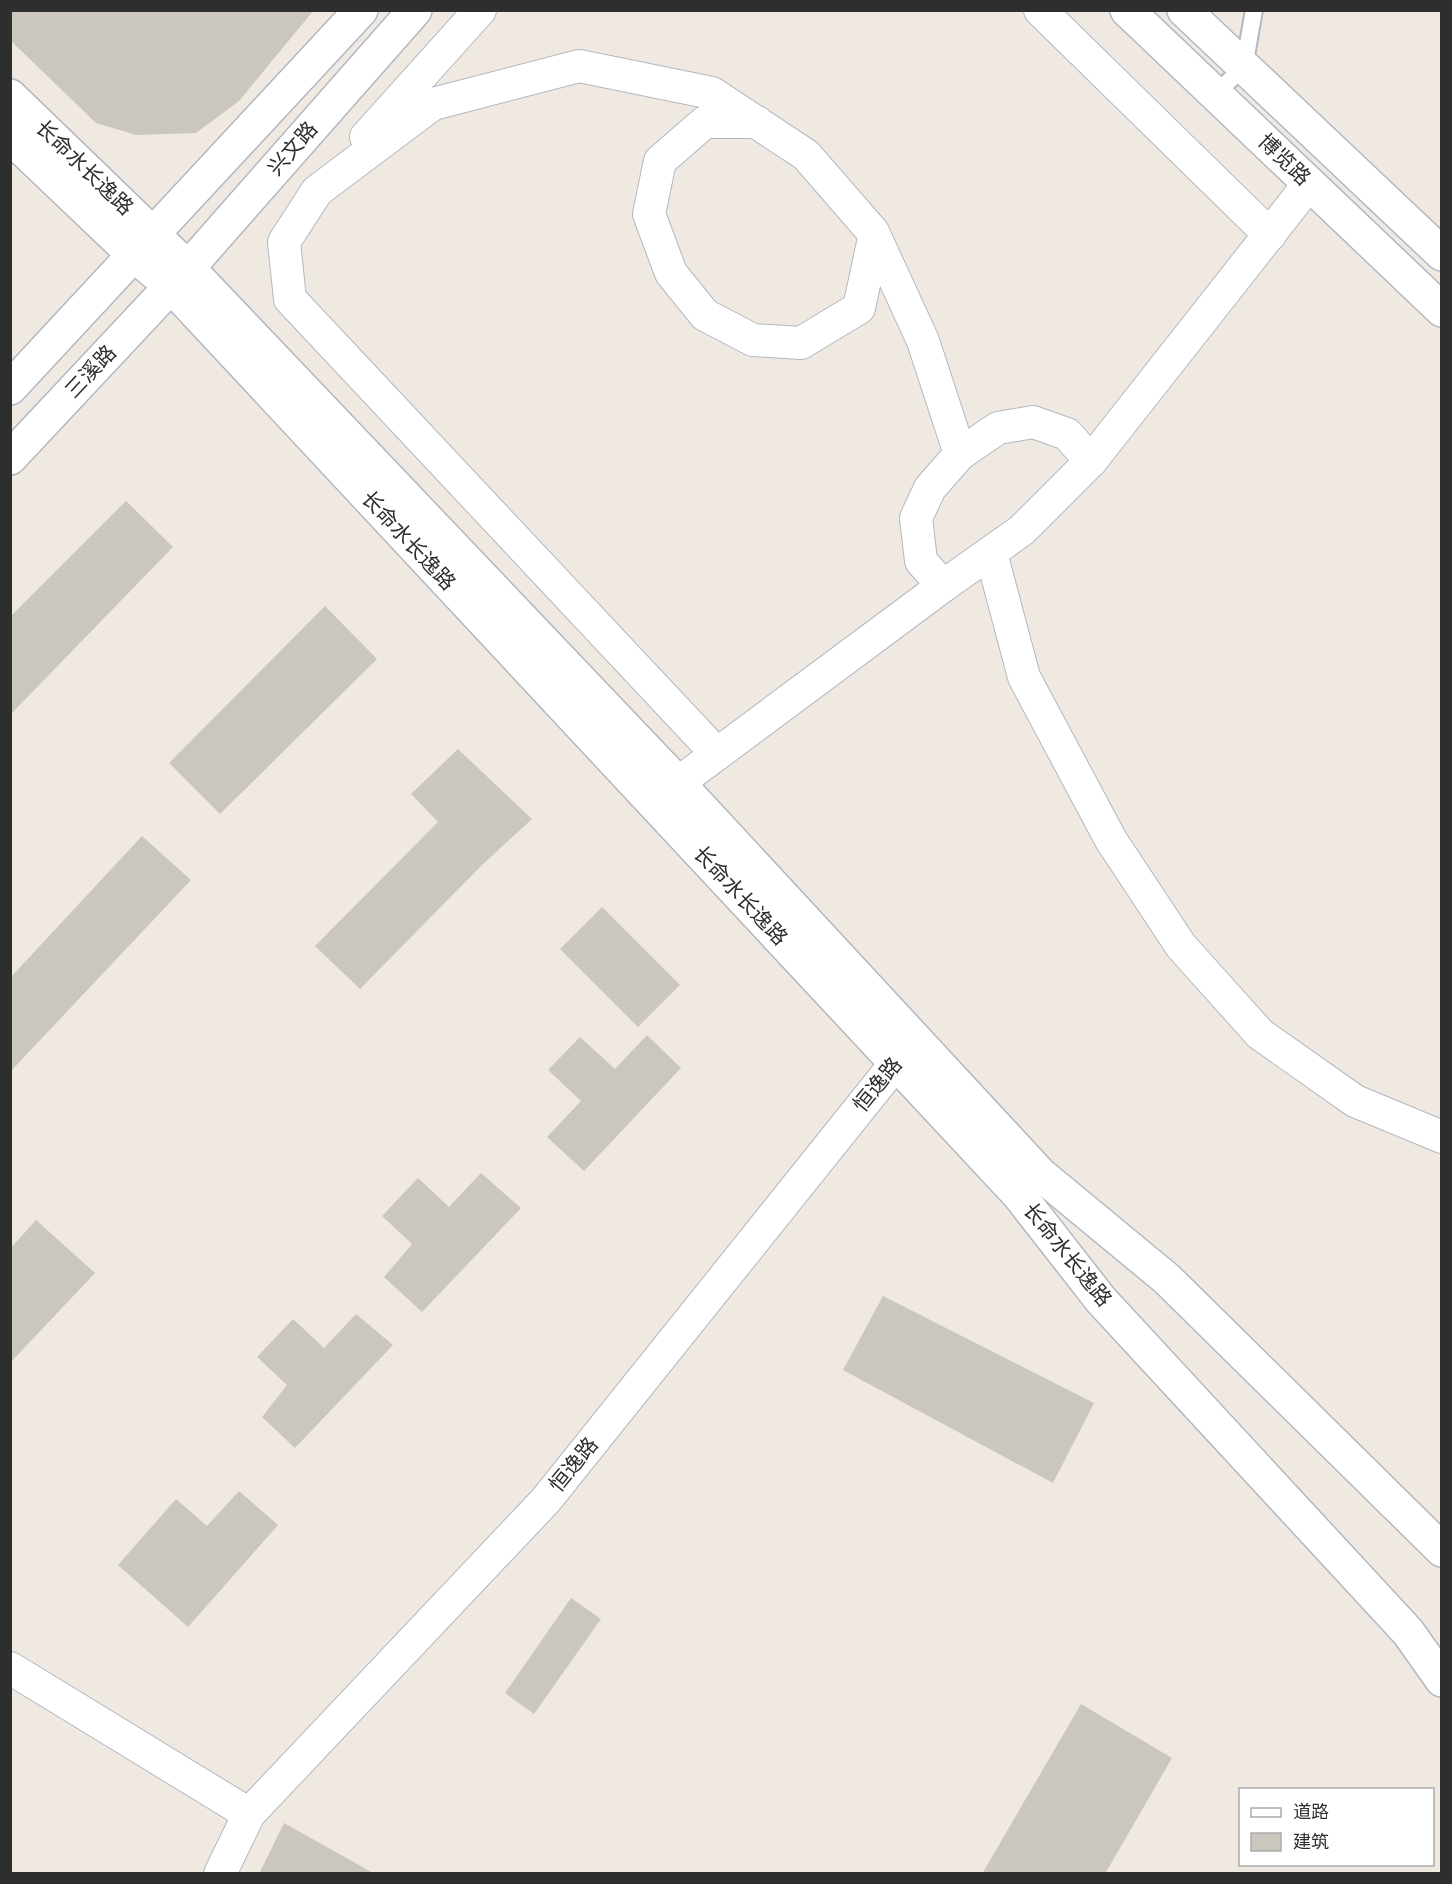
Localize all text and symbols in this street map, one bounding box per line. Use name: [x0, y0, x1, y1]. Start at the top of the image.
street label: 长命水长逸路: [31, 116, 137, 219]
street label: 兴文路: [264, 118, 322, 180]
street label: 博览路: [1254, 130, 1315, 189]
street label: 三溪路: [61, 341, 120, 402]
street label: 长命水长逸路: [357, 487, 459, 594]
street label: 长命水长逸路: [689, 842, 791, 949]
street label: 恒逸路: [849, 1053, 906, 1116]
street label: 长命水长逸路: [1019, 1199, 1116, 1311]
street label: 恒逸路: [545, 1433, 602, 1496]
legend: [1239, 1788, 1434, 1866]
text: 道路: [1293, 1802, 1329, 1822]
text: 建筑: [1293, 1832, 1329, 1852]

